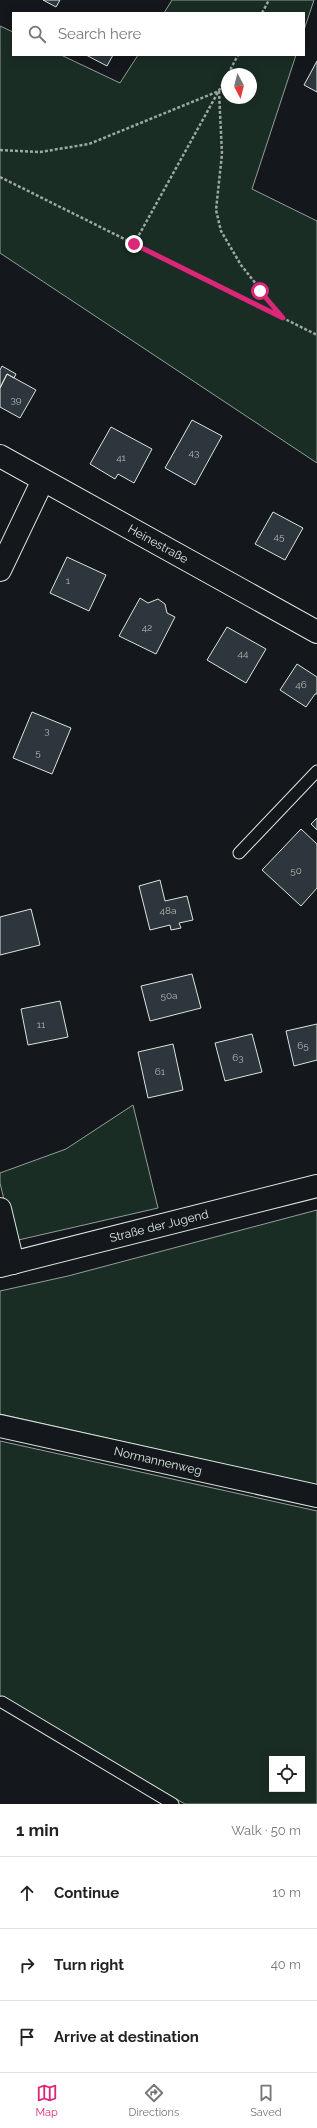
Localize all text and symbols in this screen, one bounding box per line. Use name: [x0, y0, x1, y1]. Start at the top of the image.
search box: [12, 12, 305, 56]
icon: search: [26, 23, 48, 45]
text: Search here: [58, 25, 141, 43]
north arrow: [221, 68, 257, 104]
route end: [125, 235, 143, 253]
route start: [251, 282, 269, 300]
house number: 39: [10, 394, 22, 405]
house number: 43: [189, 447, 199, 458]
house number: 41: [116, 452, 127, 463]
street label: Heinestraße: [125, 522, 191, 566]
house number: 45: [274, 531, 285, 542]
house number: 1: [66, 575, 71, 586]
house number: 42: [142, 622, 152, 633]
house number: 44: [238, 648, 249, 659]
house number: 46: [295, 679, 307, 690]
house number: 3: [44, 725, 50, 736]
house number: 5: [35, 747, 41, 758]
house number: 50: [290, 865, 302, 876]
house number: 48a: [160, 905, 176, 916]
house number: 50a: [160, 990, 178, 1001]
house number: 11: [37, 1019, 46, 1030]
house number: 65: [297, 1040, 309, 1051]
house number: 63: [232, 1052, 244, 1063]
house number: 61: [155, 1066, 166, 1077]
street label: Straße der Jugend: [108, 1207, 210, 1245]
street label: Normannenweg: [113, 1444, 203, 1478]
map controls: [269, 1756, 305, 1792]
button: locate: [269, 1756, 305, 1792]
text: 1 min: [16, 1820, 59, 1840]
text: Walk · 50 m: [231, 1823, 301, 1838]
icon: ahead: [16, 1882, 38, 1904]
text: Continue: [54, 1884, 119, 1902]
text: 10 m: [272, 1885, 301, 1900]
icon: right: [16, 1954, 38, 1976]
text: Turn right: [54, 1956, 124, 1974]
text: 40 m: [271, 1957, 301, 1972]
icon: arrive: [16, 2026, 38, 2048]
text: Arrive at destination: [54, 2028, 199, 2046]
tab: Map: [35, 2082, 58, 2119]
tab: Directions: [129, 2082, 179, 2119]
tab: Saved: [250, 2082, 282, 2119]

